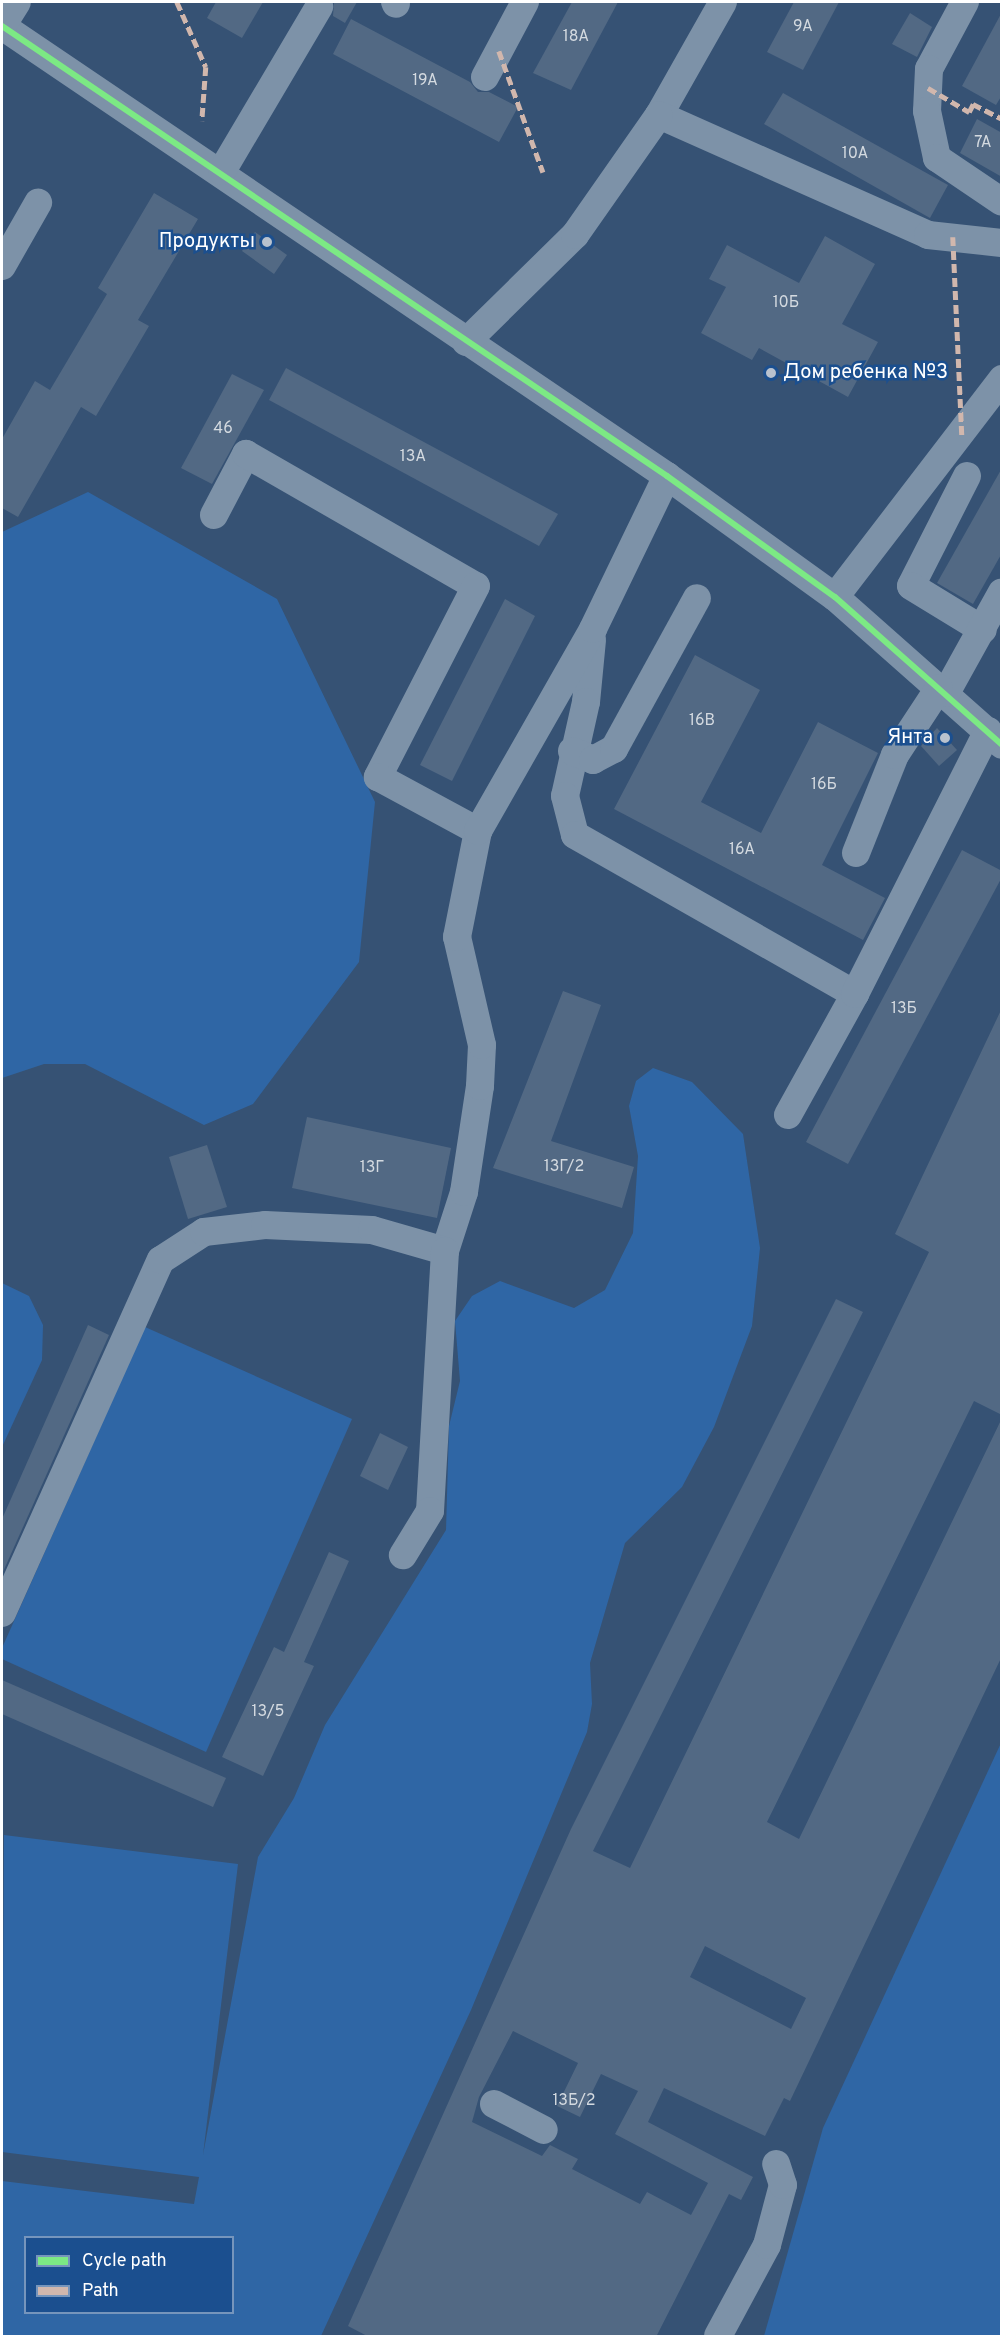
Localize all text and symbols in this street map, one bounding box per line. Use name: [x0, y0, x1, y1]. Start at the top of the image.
house number: 9А: [793, 17, 813, 37]
house number: 18А: [563, 27, 589, 47]
house number: 19А: [412, 71, 438, 91]
house number: 7А: [974, 133, 992, 153]
house number: 10А: [842, 144, 868, 164]
place label: Продукты: [159, 230, 255, 254]
marker: Продукты: [260, 235, 274, 249]
house number: 10Б: [773, 293, 799, 313]
place label: Дом ребенка №3: [783, 361, 948, 385]
marker: Дом ребенка №3: [764, 366, 778, 380]
house number: 46: [213, 419, 233, 439]
house number: 13А: [400, 447, 426, 467]
house number: 16В: [689, 711, 715, 731]
place label: Янта: [887, 726, 933, 750]
marker: Янта: [938, 731, 952, 745]
house number: 16Б: [811, 775, 837, 795]
house number: 16А: [729, 840, 755, 860]
house number: 13Б: [891, 999, 917, 1019]
house number: 13Г/2: [544, 1157, 584, 1177]
house number: 13Г: [360, 1158, 384, 1178]
house number: 13/5: [252, 1702, 284, 1722]
house number: 13Б/2: [552, 2091, 596, 2111]
legend: [24, 2236, 234, 2314]
text: Cycle path: [82, 2250, 167, 2273]
text: Path: [82, 2280, 119, 2303]

